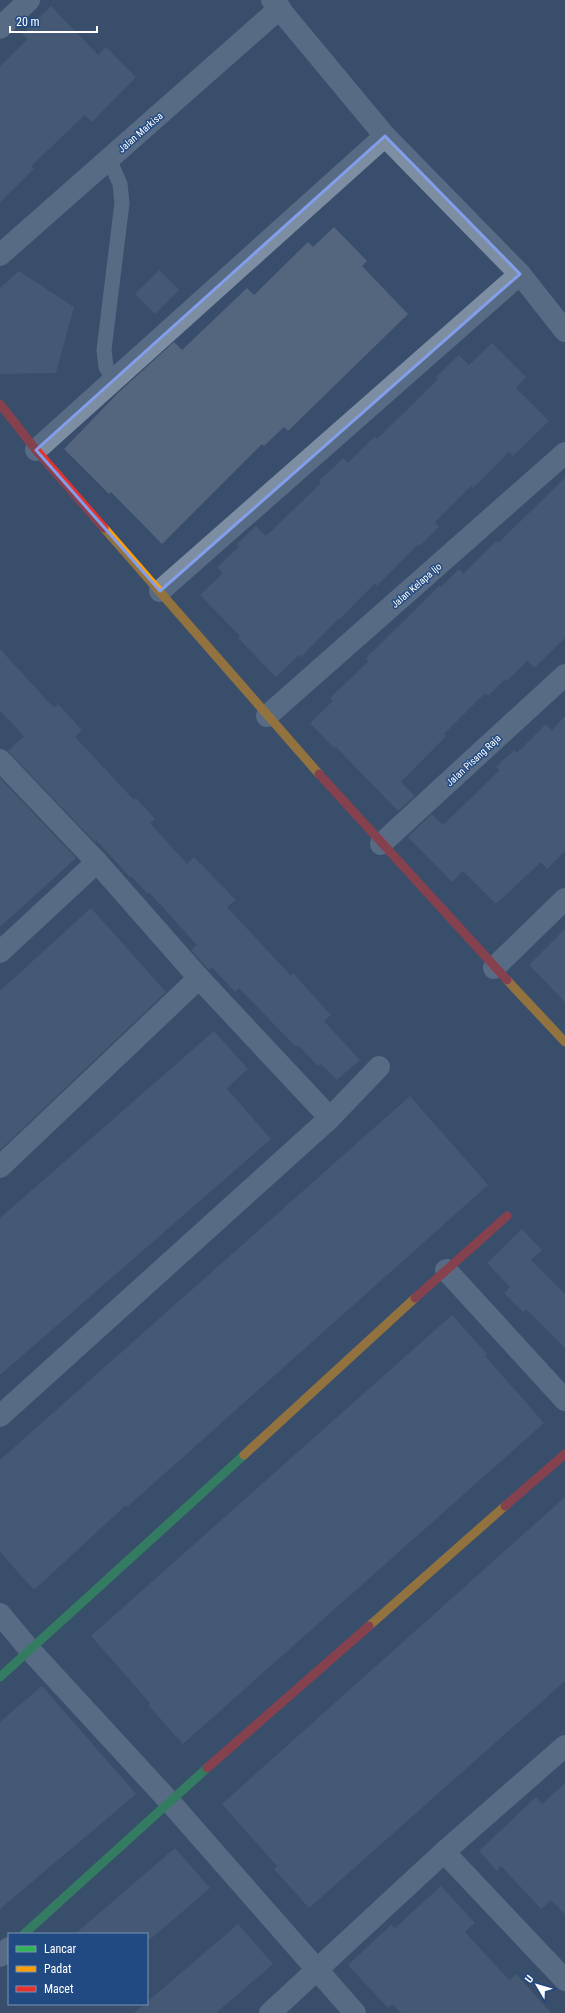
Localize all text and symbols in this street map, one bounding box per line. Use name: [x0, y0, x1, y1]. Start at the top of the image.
scale bar: [10, 8, 97, 34]
text: 20 m: [16, 15, 40, 29]
street label: Jalan Markisa: [116, 110, 165, 155]
street label: Jalan Kelapa Ijo: [389, 561, 444, 610]
street label: Jalan Pisang Raja: [444, 732, 503, 788]
legend: [8, 1933, 148, 2005]
text: Lancar: [44, 1942, 77, 1956]
text: Padat: [44, 1962, 72, 1976]
north arrow: [517, 1965, 557, 2005]
text: U: [522, 1973, 537, 1986]
text: Macet: [44, 1982, 74, 1996]

